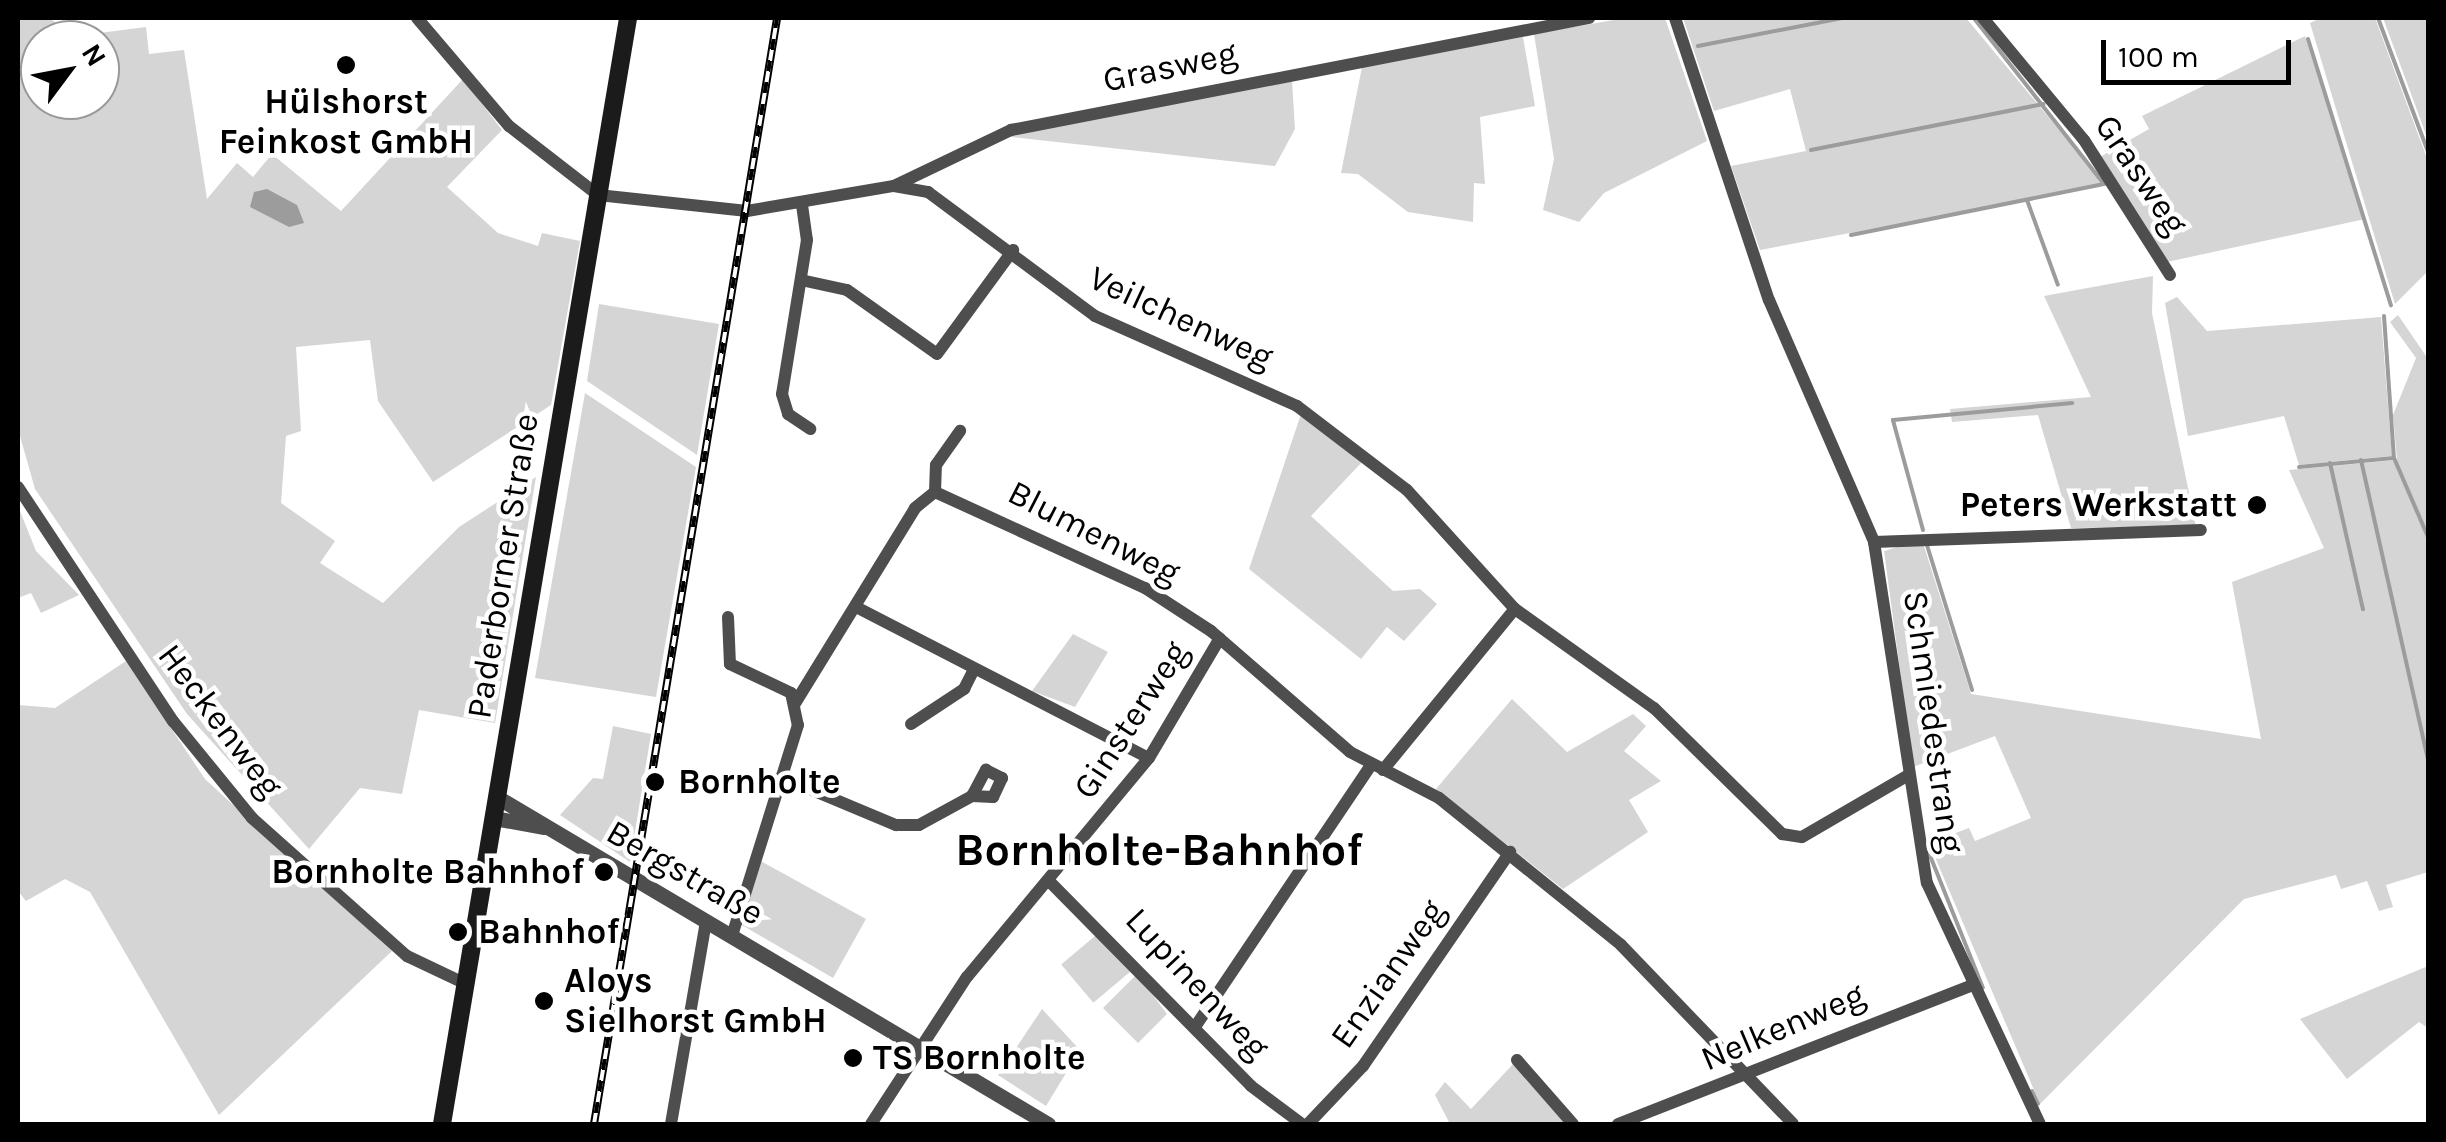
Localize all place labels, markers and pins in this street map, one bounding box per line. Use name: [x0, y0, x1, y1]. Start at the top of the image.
marker: Hülshorst Feinkost GmbH: [335, 54, 357, 76]
place label: Hülshorst Feinkost GmbH: [219, 81, 473, 163]
place label: Peters Werkstatt: [1960, 484, 2237, 526]
marker: Peters Werkstatt: [2246, 494, 2268, 516]
place label: Bornholte: [678, 761, 841, 803]
marker: Bornholte: [642, 769, 668, 795]
place label: Bornholte Bahnhof: [271, 851, 584, 893]
marker: Bornholte Bahnhof: [593, 861, 615, 883]
place label: Bahnhof: [478, 911, 619, 953]
marker: Bahnhof: [447, 921, 469, 943]
place label: Aloys Sielhorst GmbH: [564, 960, 827, 1042]
marker: Aloys Sielhorst GmbH: [533, 990, 555, 1012]
place label: TS Bornholte: [873, 1037, 1085, 1079]
marker: TS Bornholte: [842, 1047, 864, 1069]

